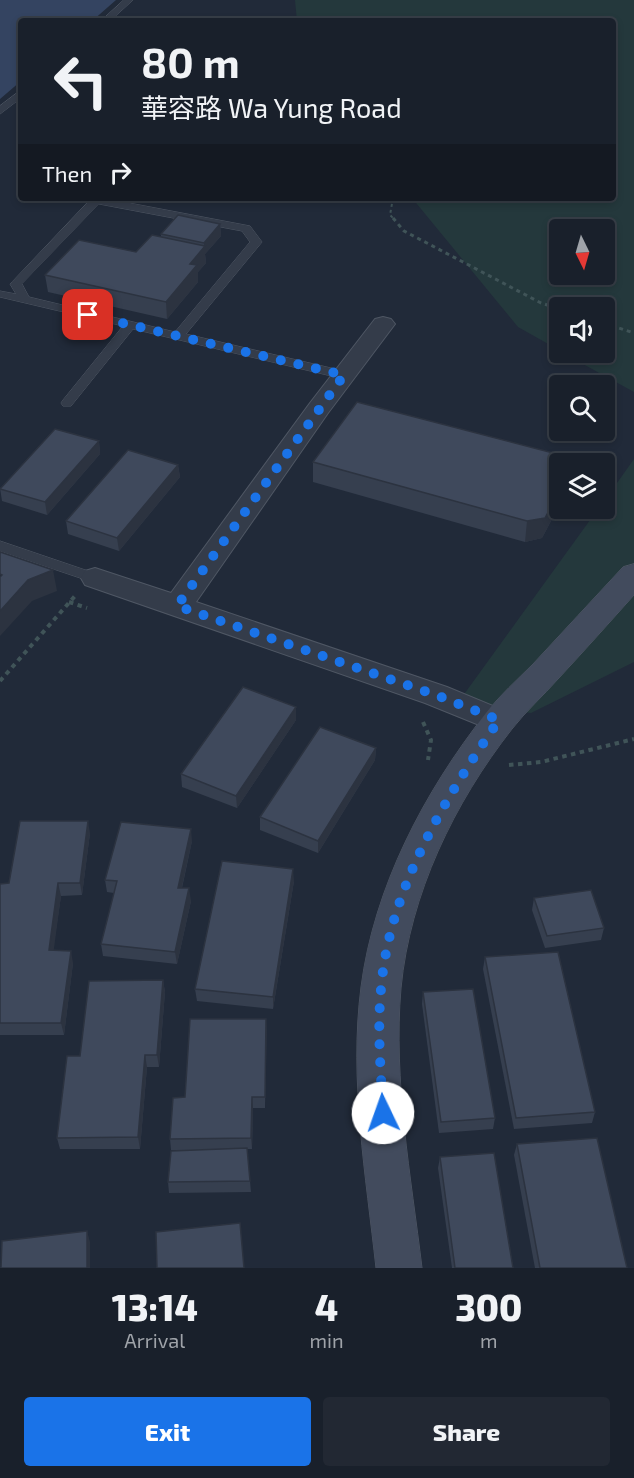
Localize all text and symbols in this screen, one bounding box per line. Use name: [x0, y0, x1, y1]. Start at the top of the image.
text: 80 m: [141, 36, 240, 86]
icon: left: [42, 42, 120, 120]
text: 華容路 Wa Yung Road: [141, 91, 402, 123]
icon: right: [104, 156, 137, 189]
text: Then: [42, 160, 92, 186]
north arrow: [549, 219, 615, 285]
map controls: [549, 219, 615, 519]
pin: [62, 289, 113, 340]
button: sound: [549, 297, 615, 363]
icon: arrive: [71, 298, 104, 331]
button: search: [549, 375, 615, 441]
button: layers: [549, 453, 615, 519]
position arrow: [351, 1081, 415, 1145]
text: 13:14: [112, 1285, 198, 1328]
text: 4: [315, 1285, 338, 1328]
text: 300: [455, 1285, 522, 1328]
text: Arrival: [124, 1328, 185, 1352]
text: min: [309, 1328, 344, 1352]
text: m: [480, 1328, 498, 1352]
button: Exit: [24, 1397, 311, 1466]
button: Share: [323, 1397, 610, 1466]

